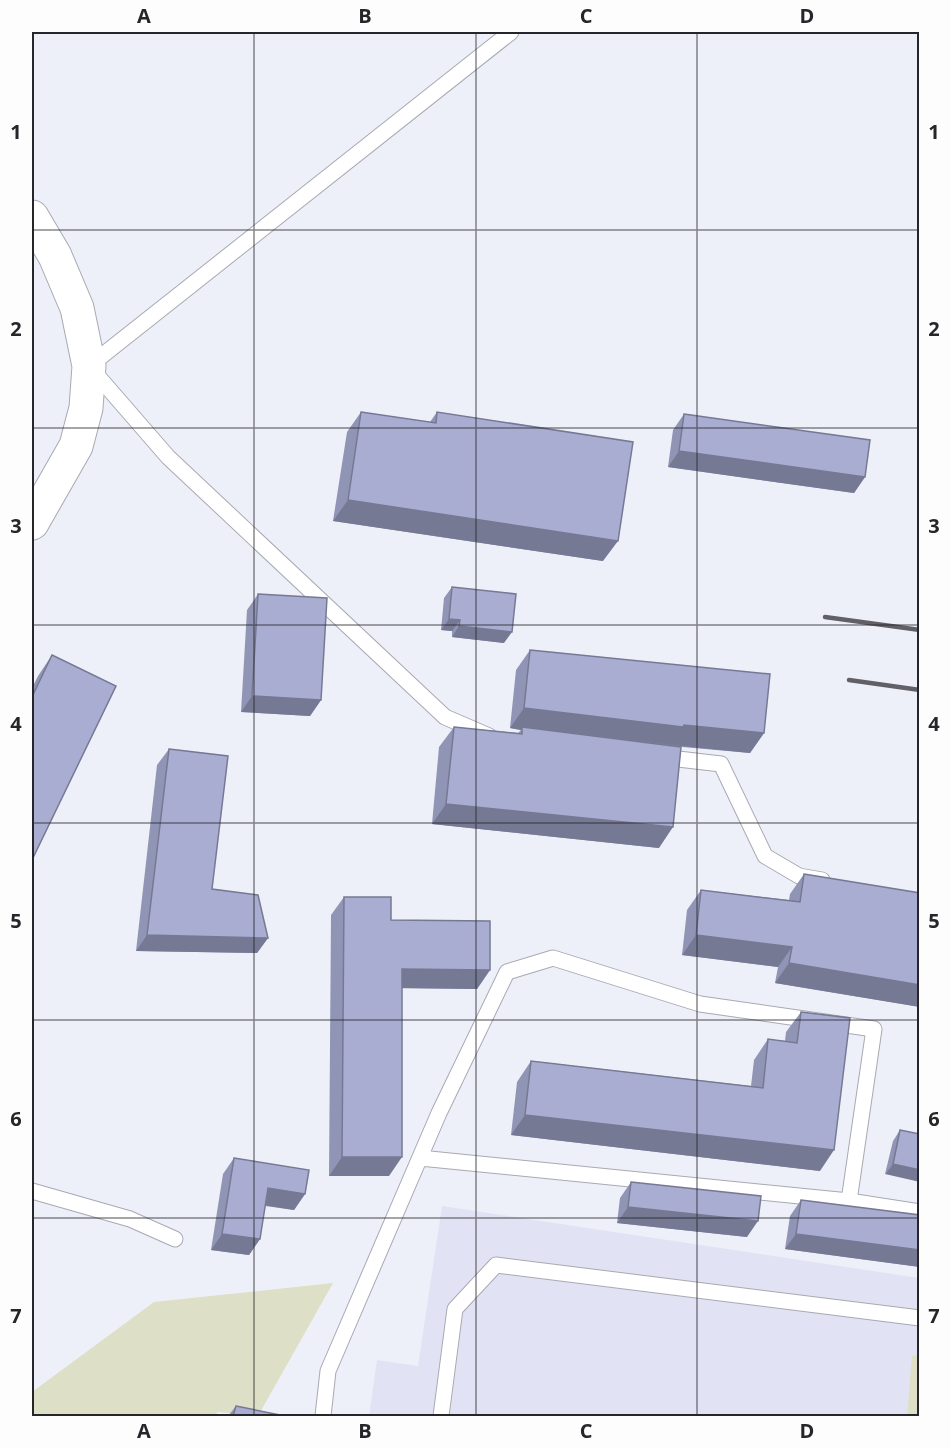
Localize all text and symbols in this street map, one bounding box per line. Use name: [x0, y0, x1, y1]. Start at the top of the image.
text: A: [137, 2, 151, 29]
text: B: [358, 2, 372, 29]
text: C: [580, 2, 593, 29]
text: D: [800, 2, 814, 29]
text: 1: [10, 118, 22, 145]
text: 1: [928, 118, 940, 145]
text: 2: [10, 315, 22, 342]
text: 2: [928, 315, 940, 342]
text: 3: [10, 512, 22, 539]
text: 3: [928, 512, 940, 539]
text: 4: [10, 710, 22, 737]
text: 4: [928, 710, 940, 737]
text: 5: [10, 907, 22, 934]
text: 5: [928, 907, 940, 934]
text: 6: [10, 1105, 22, 1132]
text: 6: [928, 1105, 940, 1132]
text: 7: [10, 1302, 22, 1329]
text: 7: [928, 1302, 940, 1329]
text: A: [137, 1417, 151, 1444]
text: B: [358, 1417, 372, 1444]
text: C: [580, 1417, 593, 1444]
text: D: [800, 1417, 814, 1444]

